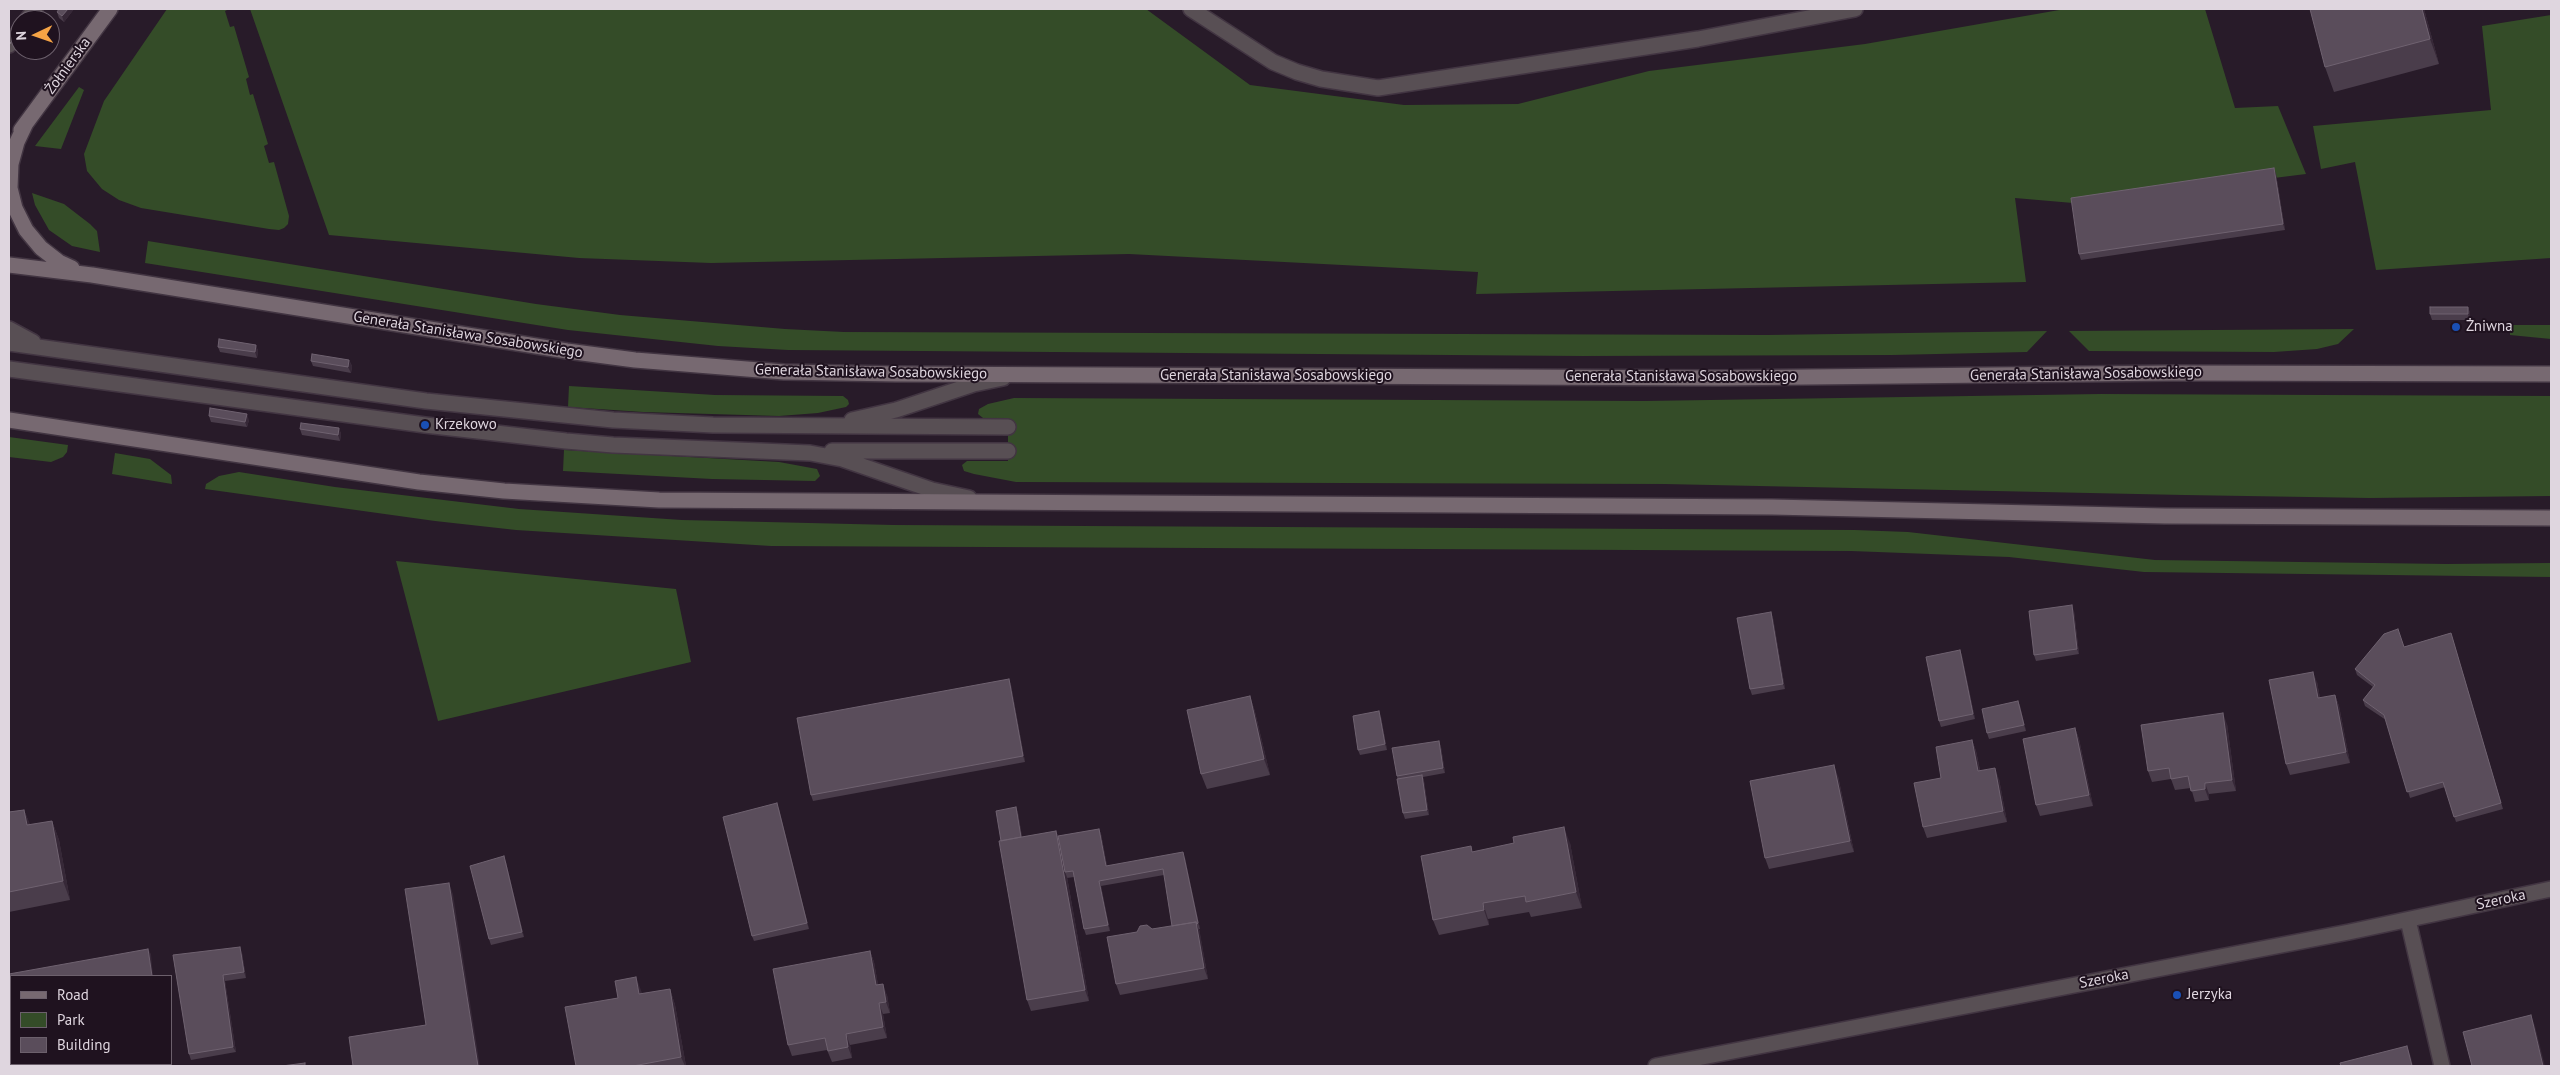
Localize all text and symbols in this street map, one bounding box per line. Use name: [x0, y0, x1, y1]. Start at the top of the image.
north arrow: [10, 10, 60, 60]
text: N: [12, 31, 30, 41]
street label: Żołnierska: [41, 34, 95, 98]
street label: Generała Stanisława Sosabowskiego: [352, 308, 584, 362]
place label: Żniwna: [2466, 318, 2513, 336]
marker: Żniwna: [2450, 321, 2462, 333]
street label: Generała Stanisława Sosabowskiego: [755, 361, 987, 383]
street label: Generała Stanisława Sosabowskiego: [1970, 363, 2202, 385]
street label: Generała Stanisława Sosabowskiego: [1160, 367, 1392, 385]
street label: Generała Stanisława Sosabowskiego: [1565, 368, 1797, 386]
place label: Krzekowo: [435, 416, 497, 434]
marker: Krzekowo: [419, 419, 431, 431]
street label: Szeroka: [2475, 886, 2527, 914]
street label: Szeroka: [2078, 965, 2130, 993]
legend: [10, 975, 172, 1065]
text: Road: [57, 985, 89, 1004]
place label: Jerzyka: [2187, 986, 2232, 1004]
marker: Jerzyka: [2171, 989, 2183, 1001]
text: Park: [57, 1010, 85, 1029]
text: Building: [57, 1035, 111, 1054]

